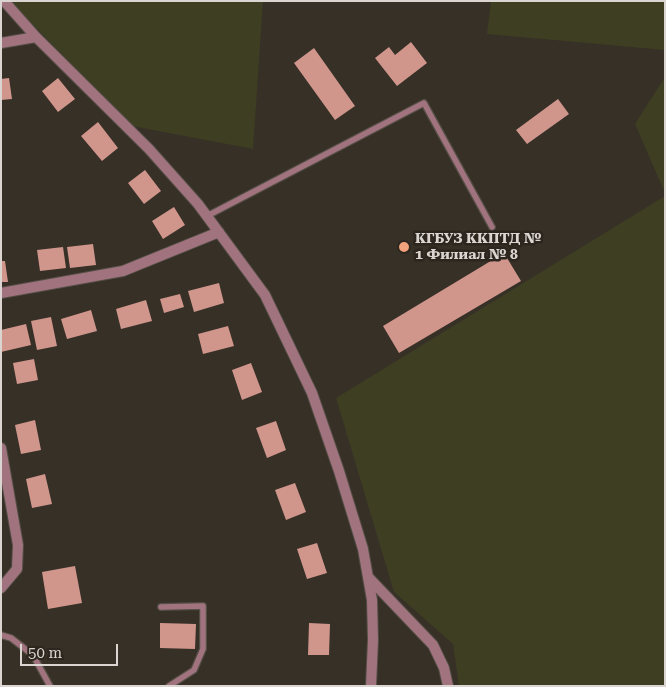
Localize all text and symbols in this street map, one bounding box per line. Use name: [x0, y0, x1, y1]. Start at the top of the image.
place label: КГБУЗ ККПТД № 1 Филиал № 8: [415, 231, 541, 264]
marker: КГБУЗ ККПТД № 1 Филиал № 8: [397, 240, 411, 254]
scale bar: [22, 634, 120, 666]
text: 50 m: [28, 644, 62, 662]

